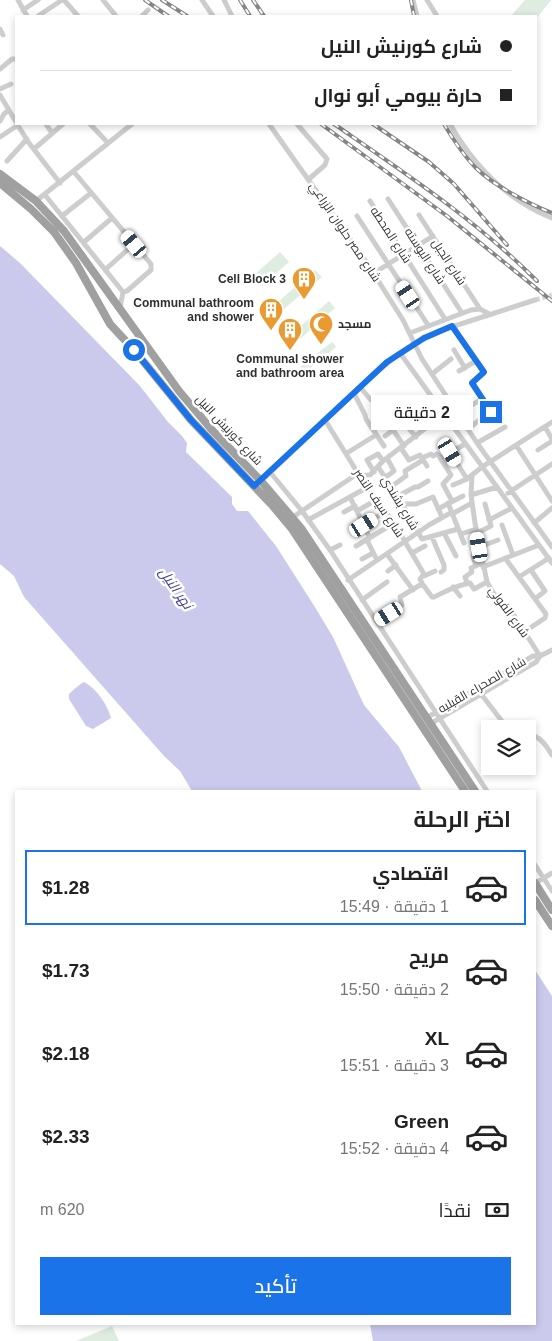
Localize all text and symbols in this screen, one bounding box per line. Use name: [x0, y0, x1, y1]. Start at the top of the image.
text: شارع كورنيش النيل: [321, 36, 482, 57]
text: حارة بيومي أبو نوال: [314, 85, 482, 106]
street label: شارع مصر حلوان الزراعي: [304, 180, 384, 286]
street label: شارع المحطه: [367, 204, 414, 266]
street label: شارع البوسته: [401, 225, 448, 287]
car: [118, 228, 149, 260]
street label: شارع الجبل: [428, 236, 469, 288]
building icon: Cell Block 3: [291, 266, 317, 300]
place label: Cell Block 3: [218, 272, 286, 286]
car: [393, 278, 422, 312]
place label: Communal bathroom and shower: [133, 296, 254, 324]
building icon: Communal bathroom and shower: [258, 297, 284, 331]
mosque icon: مسجد: [308, 311, 334, 345]
building icon: Communal shower and bathroom area: [277, 317, 303, 351]
place label: مسجد: [338, 317, 371, 331]
route start: [123, 339, 145, 361]
place label: Communal shower and bathroom area: [236, 352, 344, 380]
street label: شارع كورنيش النيل: [192, 392, 265, 469]
callout: 2 دقيقة: [371, 394, 474, 430]
route end: [480, 401, 502, 423]
text: 2 دقيقة: [394, 404, 450, 421]
car: [435, 435, 464, 469]
street label: شارع سيف النصر: [350, 465, 407, 540]
street label: شارع بشندي: [376, 473, 422, 534]
car: [347, 511, 380, 539]
car: [469, 531, 488, 563]
water label: نهر النيل: [155, 564, 197, 613]
street label: شارع الفولي: [483, 584, 532, 642]
car: [372, 600, 405, 628]
street label: شارع الصحراء القبليه: [436, 654, 529, 717]
map controls: [481, 720, 536, 775]
button: layers: [481, 720, 536, 775]
text: اختر الرحلة: [413, 807, 511, 832]
text: اقتصادي: [373, 863, 449, 884]
icon: car: [464, 865, 509, 910]
text: $1.28: [42, 877, 90, 898]
text: 1 دقيقة · 15:49: [340, 898, 449, 915]
text: مريح: [409, 946, 449, 967]
icon: car: [464, 948, 509, 993]
text: $1.73: [42, 960, 90, 981]
text: 2 دقيقة · 15:50: [340, 981, 449, 998]
text: XL: [425, 1028, 449, 1049]
icon: car: [464, 1031, 509, 1076]
text: $2.18: [42, 1043, 90, 1064]
text: 3 دقيقة · 15:51: [340, 1057, 449, 1074]
text: Green: [394, 1111, 449, 1132]
icon: car: [464, 1114, 509, 1159]
text: $2.33: [42, 1126, 90, 1147]
text: 4 دقيقة · 15:52: [340, 1140, 449, 1157]
icon: cash: [483, 1196, 511, 1224]
text: نقدًا: [439, 1200, 471, 1221]
text: 620 m: [40, 1201, 84, 1218]
button: تأكيد: [40, 1257, 511, 1315]

